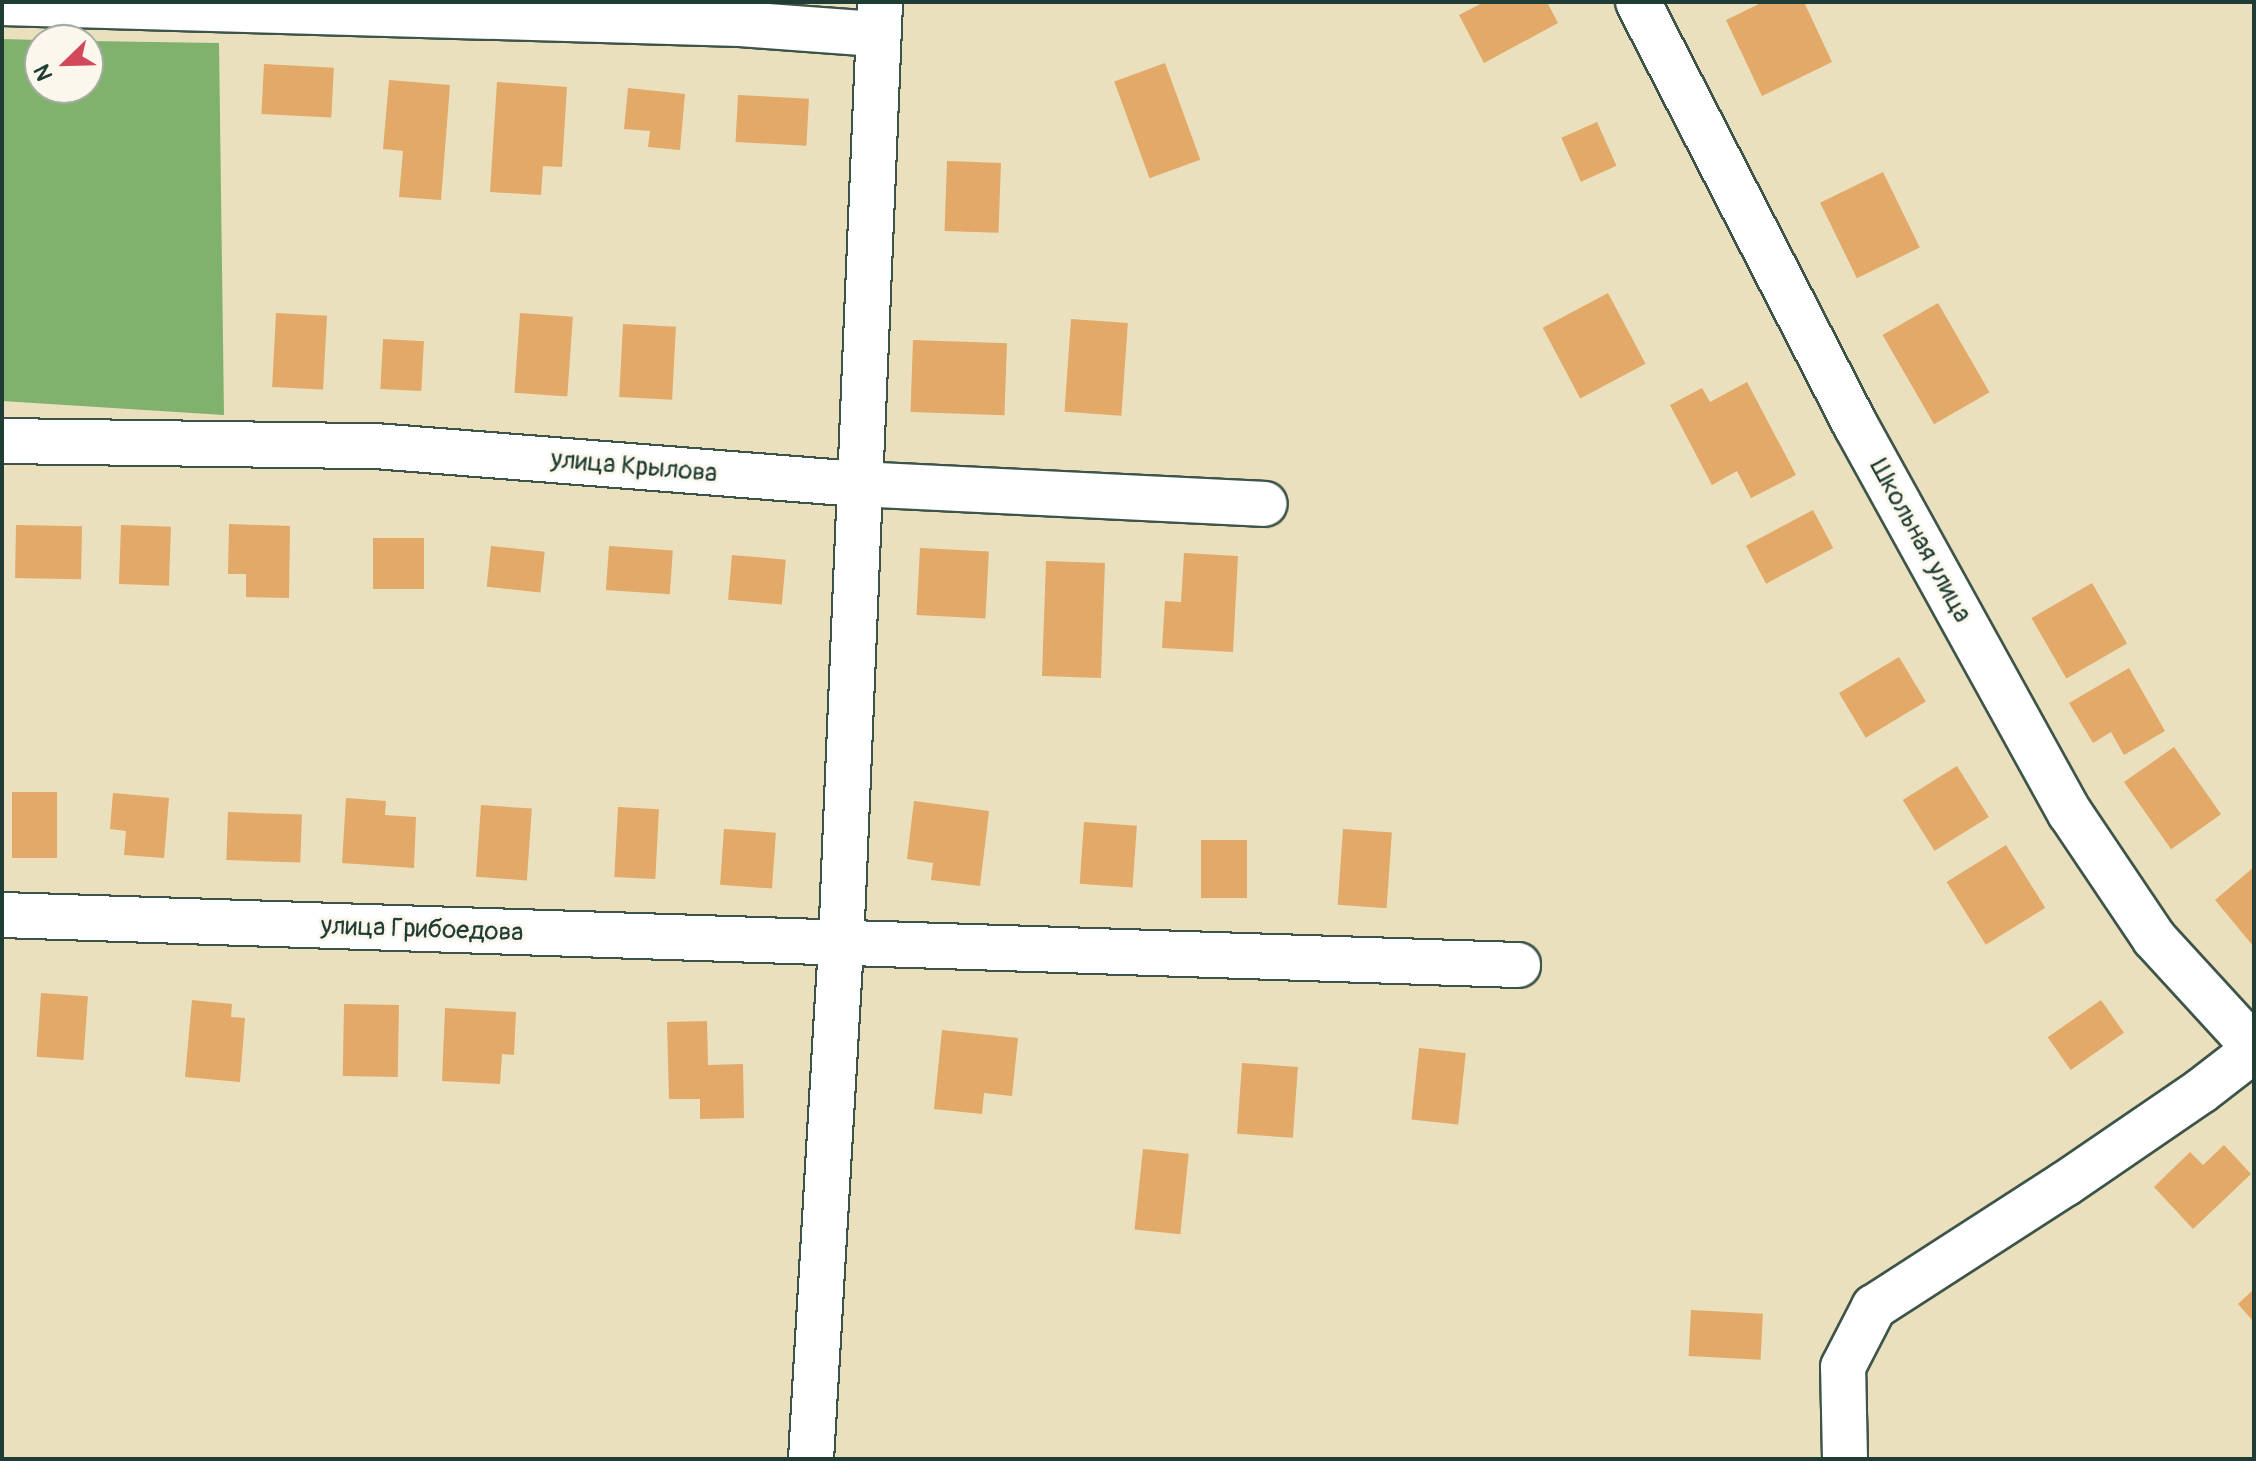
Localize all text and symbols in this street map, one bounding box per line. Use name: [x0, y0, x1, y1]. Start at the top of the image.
north arrow: [24, 24, 104, 104]
text: N: [28, 60, 60, 85]
street label: улица Крылова: [550, 444, 718, 490]
street label: Школьная улица: [1862, 454, 1978, 628]
street label: улица Грибоедова: [320, 911, 524, 949]

